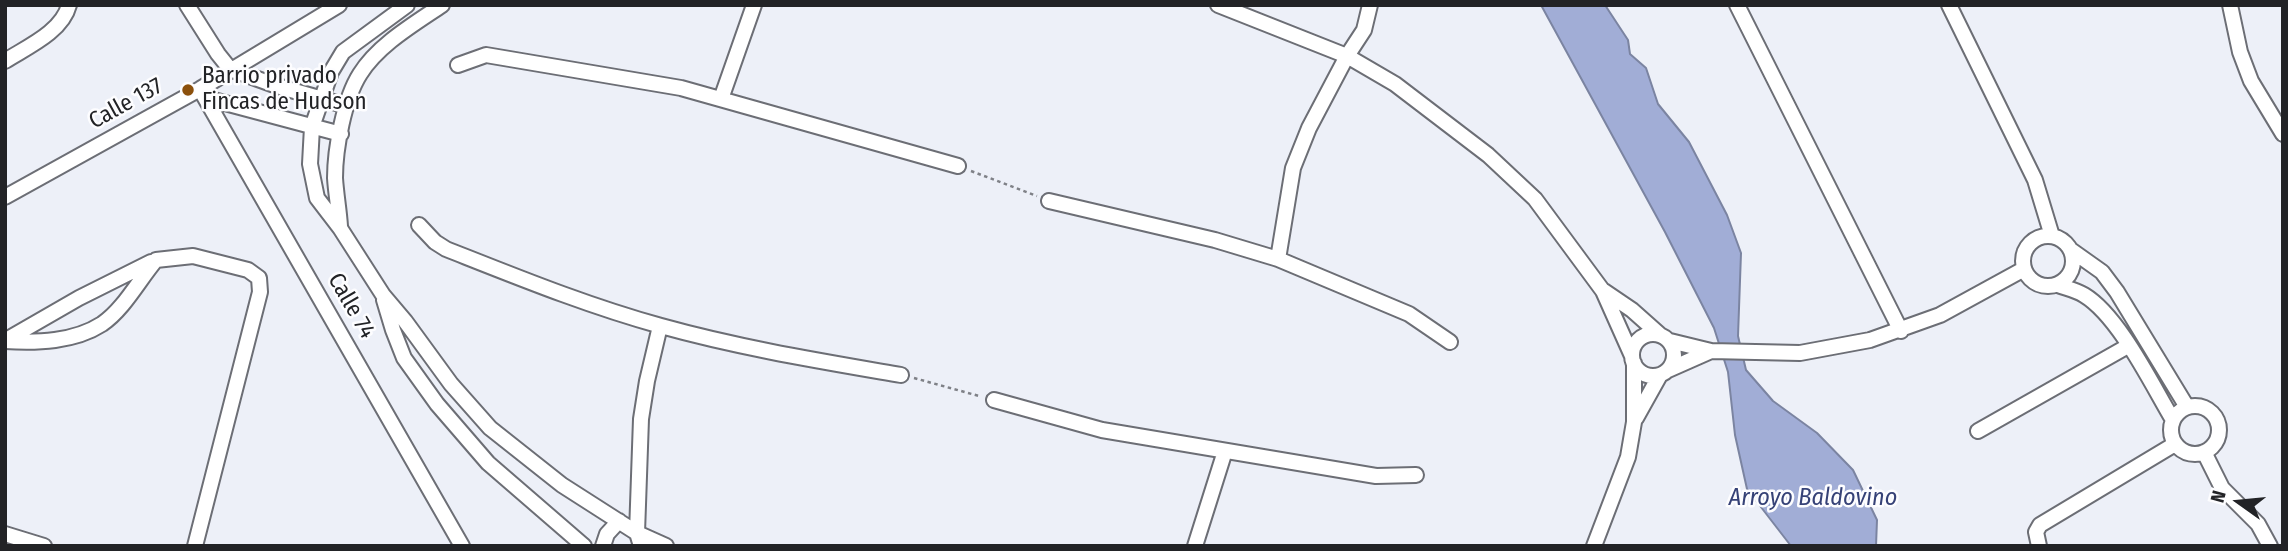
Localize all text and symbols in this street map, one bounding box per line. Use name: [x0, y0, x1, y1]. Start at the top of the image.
place label: Barrio privado Fincas de Hudson: [202, 63, 367, 117]
street label: Calle 137: [84, 73, 168, 135]
marker: Barrio privado Fincas de Hudson: [180, 82, 196, 98]
street label: Calle 74: [321, 268, 381, 344]
north arrow: [2204, 467, 2274, 537]
water label: Arroyo Baldovino: [1729, 484, 1897, 512]
text: N: [2206, 488, 2231, 505]

